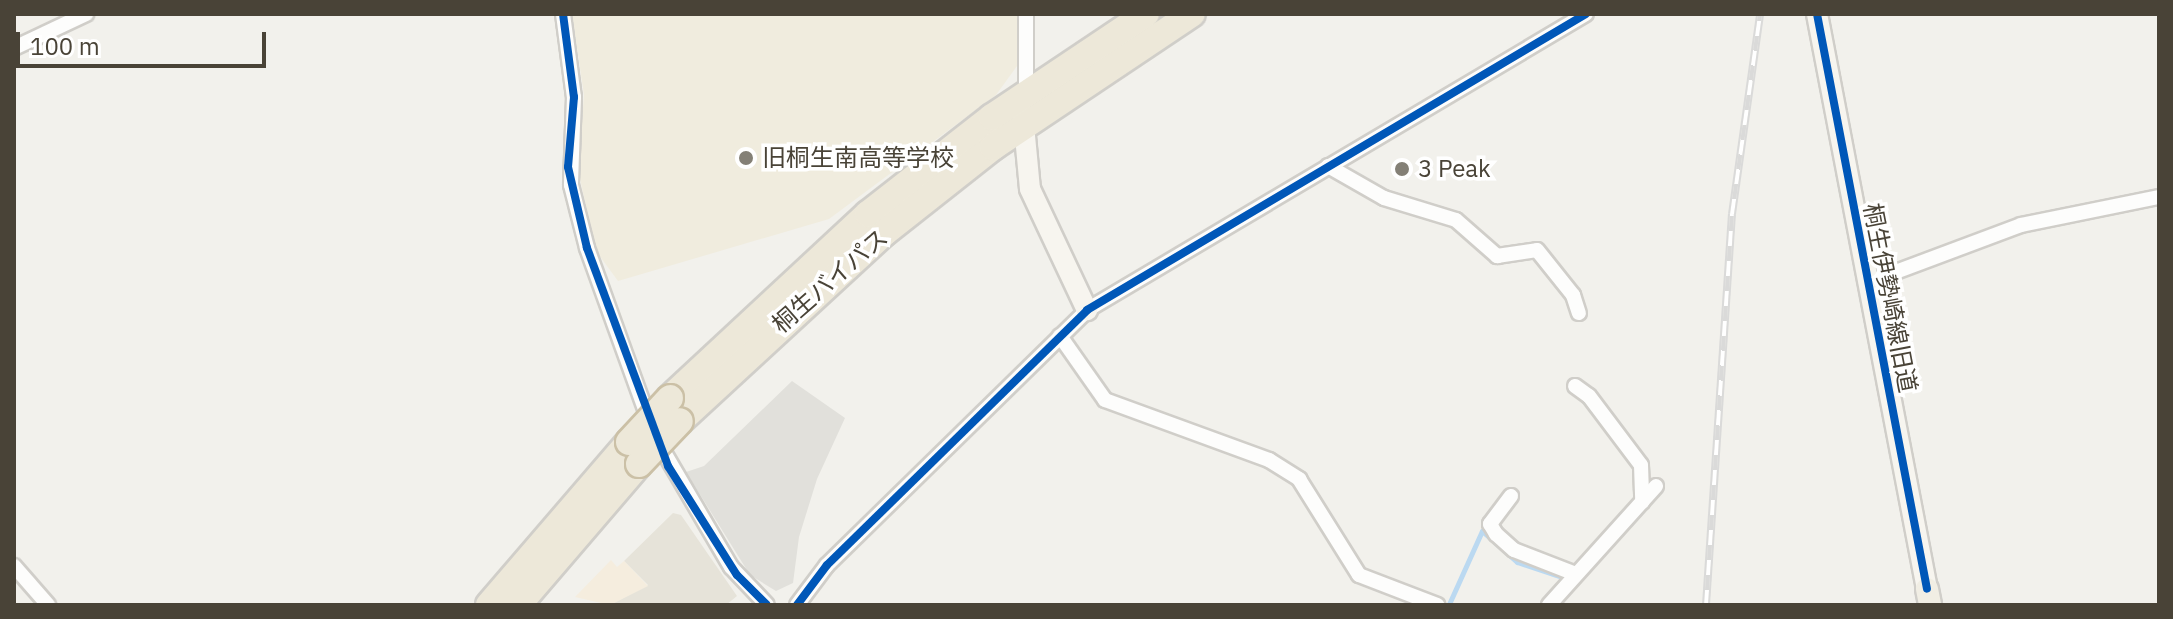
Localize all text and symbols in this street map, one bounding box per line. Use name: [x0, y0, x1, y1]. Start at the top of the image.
scale bar: [20, 16, 270, 66]
text: 100 m: [30, 30, 100, 62]
place label: 旧桐生南高等学校: [762, 144, 954, 172]
marker: 旧桐生南高等学校: [737, 149, 755, 167]
place label: 3 Peak: [1418, 155, 1491, 183]
marker: 3 Peak: [1393, 160, 1411, 178]
street label: 桐生伊勢崎線旧道: [1858, 201, 1922, 395]
street label: 桐生バイパス: [766, 223, 894, 339]

